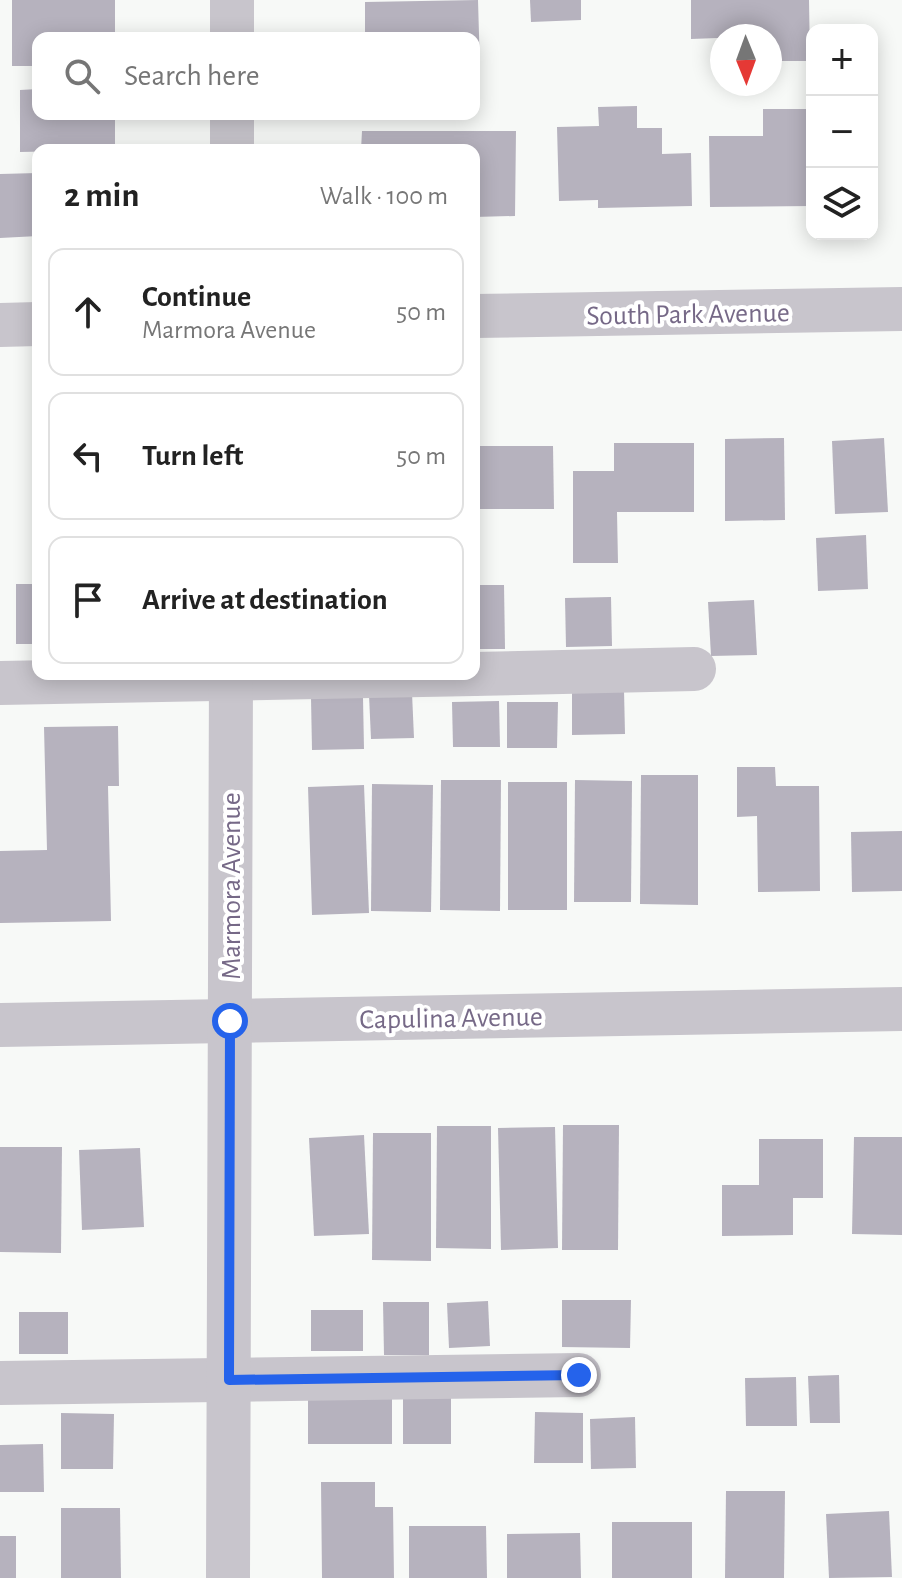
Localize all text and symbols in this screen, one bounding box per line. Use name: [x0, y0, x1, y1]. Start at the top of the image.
north arrow: [710, 24, 782, 96]
map controls: [806, 24, 878, 240]
button: +: [806, 24, 878, 96]
search box: [32, 32, 480, 120]
icon: search: [60, 54, 104, 98]
text: Search here: [124, 61, 260, 91]
button: −: [806, 96, 878, 168]
button: layers: [806, 168, 878, 240]
text: 2 min: [64, 179, 139, 213]
text: Walk · 100 m: [320, 183, 448, 209]
text: Continue: [142, 282, 251, 312]
icon: ahead: [66, 290, 110, 334]
text: 50 m: [396, 299, 446, 325]
street label: South Park Avenue: [586, 299, 790, 331]
text: Marmora Avenue: [142, 317, 316, 343]
icon: left: [66, 434, 110, 478]
text: Turn left: [142, 441, 243, 471]
text: 50 m: [396, 443, 446, 469]
icon: arrive: [66, 578, 110, 622]
text: Arrive at destination: [142, 585, 388, 615]
street label: Marmora Avenue: [218, 792, 246, 980]
route start: [212, 1003, 248, 1039]
street label: Capulina Avenue: [359, 1003, 543, 1035]
route end: [561, 1357, 597, 1393]

